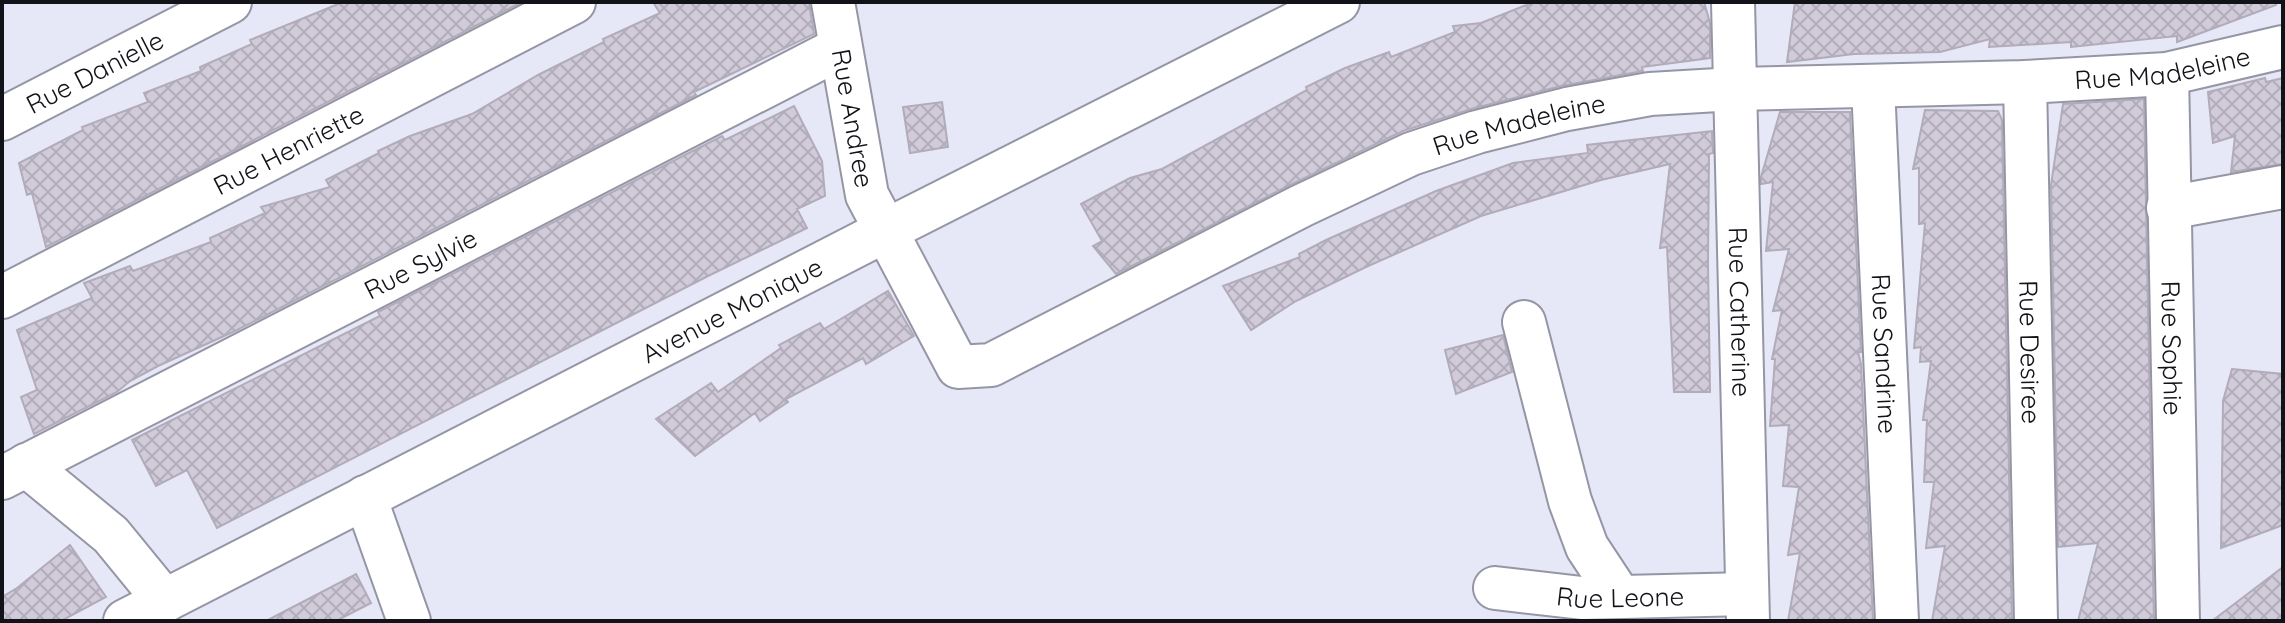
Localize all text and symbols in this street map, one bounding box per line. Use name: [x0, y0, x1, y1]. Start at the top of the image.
street label: Rue Danielle: [20, 23, 169, 120]
street label: Rue Madeleine: [2074, 39, 2253, 96]
street label: Rue Andree: [825, 46, 882, 190]
street label: Rue Madeleine: [1428, 86, 1608, 162]
street label: Rue Henriette: [207, 97, 369, 202]
street label: Rue Sylvie: [358, 221, 482, 306]
street label: Rue Catherine: [1722, 226, 1759, 397]
street label: Avenue Monique: [636, 249, 828, 370]
street label: Rue Sandrine: [1865, 273, 1905, 435]
street label: Rue Desiree: [2013, 280, 2048, 424]
street label: Rue Sophie: [2155, 280, 2190, 416]
street label: Rue Leone: [1555, 579, 1685, 615]

